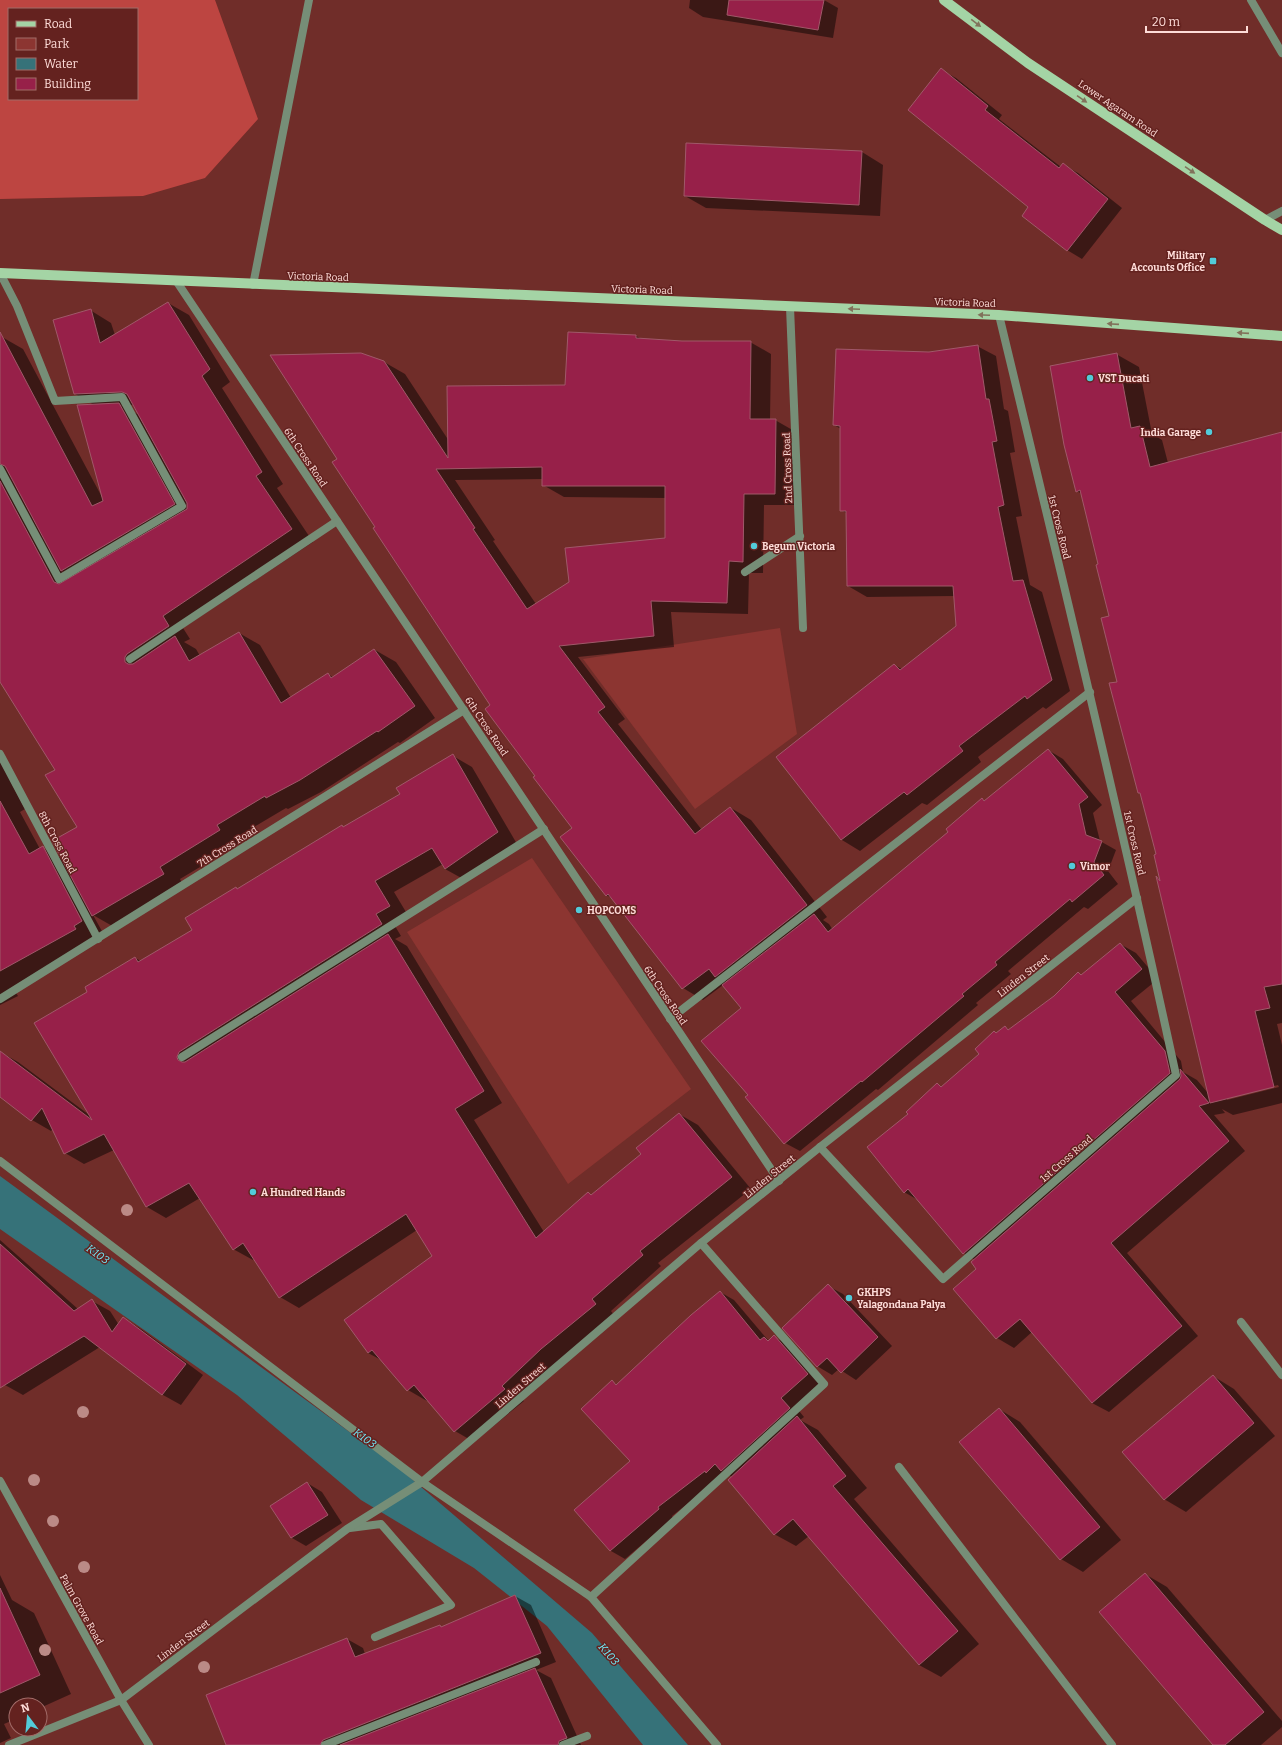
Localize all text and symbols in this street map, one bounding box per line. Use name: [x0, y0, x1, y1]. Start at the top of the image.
legend: [8, 8, 138, 100]
scale bar: [1146, 8, 1247, 34]
text: 20 m: [1152, 15, 1181, 29]
text: Road: [44, 17, 72, 31]
one-way arrow: [970, 19, 981, 28]
text: Park: [44, 37, 70, 51]
text: Water: [44, 57, 79, 71]
text: Building: [44, 77, 91, 91]
street label: Lower Agaram Road: [1076, 78, 1159, 140]
one-way arrow: [1076, 95, 1087, 102]
one-way arrow: [1184, 167, 1196, 174]
place label: Military Accounts Office: [1131, 250, 1206, 274]
marker: Military Accounts Office: [1208, 256, 1218, 266]
street label: Victoria Road: [287, 270, 349, 284]
street label: Victoria Road: [611, 283, 673, 297]
street label: Victoria Road: [934, 296, 996, 310]
one-way arrow: [848, 306, 860, 313]
one-way arrow: [978, 311, 990, 318]
one-way arrow: [1107, 320, 1119, 327]
one-way arrow: [1237, 329, 1249, 336]
marker: VST Ducati: [1085, 373, 1095, 383]
place label: VST Ducati: [1098, 373, 1150, 385]
street label: 6th Cross Road: [281, 426, 329, 489]
place label: India Garage: [1141, 427, 1202, 439]
marker: India Garage: [1204, 427, 1214, 437]
street label: 2nd Cross Road: [781, 432, 795, 504]
street label: 1st Cross Road: [1045, 494, 1073, 561]
marker: Begum Victoria: [749, 541, 759, 551]
place label: Begum Victoria: [762, 541, 836, 553]
street label: 6th Cross Road: [462, 695, 510, 758]
street label: 8th Cross Road: [36, 809, 79, 876]
street label: 1st Cross Road: [1121, 810, 1147, 877]
street label: 7th Cross Road: [196, 824, 260, 870]
marker: Vimor: [1067, 861, 1077, 871]
place label: Vimor: [1080, 861, 1110, 873]
marker: HOPCOMS: [574, 905, 584, 915]
place label: HOPCOMS: [587, 905, 636, 917]
street label: Linden Street: [995, 952, 1052, 1000]
street label: 6th Cross Road: [641, 964, 689, 1027]
street label: 1st Cross Road: [1038, 1133, 1095, 1185]
street label: Linden Street: [742, 1152, 798, 1201]
marker: A Hundred Hands: [248, 1187, 258, 1197]
place label: A Hundred Hands: [261, 1187, 345, 1199]
water label: K103: [84, 1242, 112, 1267]
place label: GKHPS Yalagondana Palya: [857, 1287, 946, 1311]
marker: GKHPS Yalagondana Palya: [844, 1293, 854, 1303]
street label: Linden Street: [493, 1360, 549, 1411]
water label: K103: [351, 1426, 379, 1451]
street label: Palm Grove Road: [57, 1572, 106, 1647]
street label: Linden Street: [155, 1617, 213, 1664]
water label: K103: [596, 1641, 622, 1668]
north arrow: [8, 1697, 48, 1737]
text: N: [20, 1700, 32, 1715]

